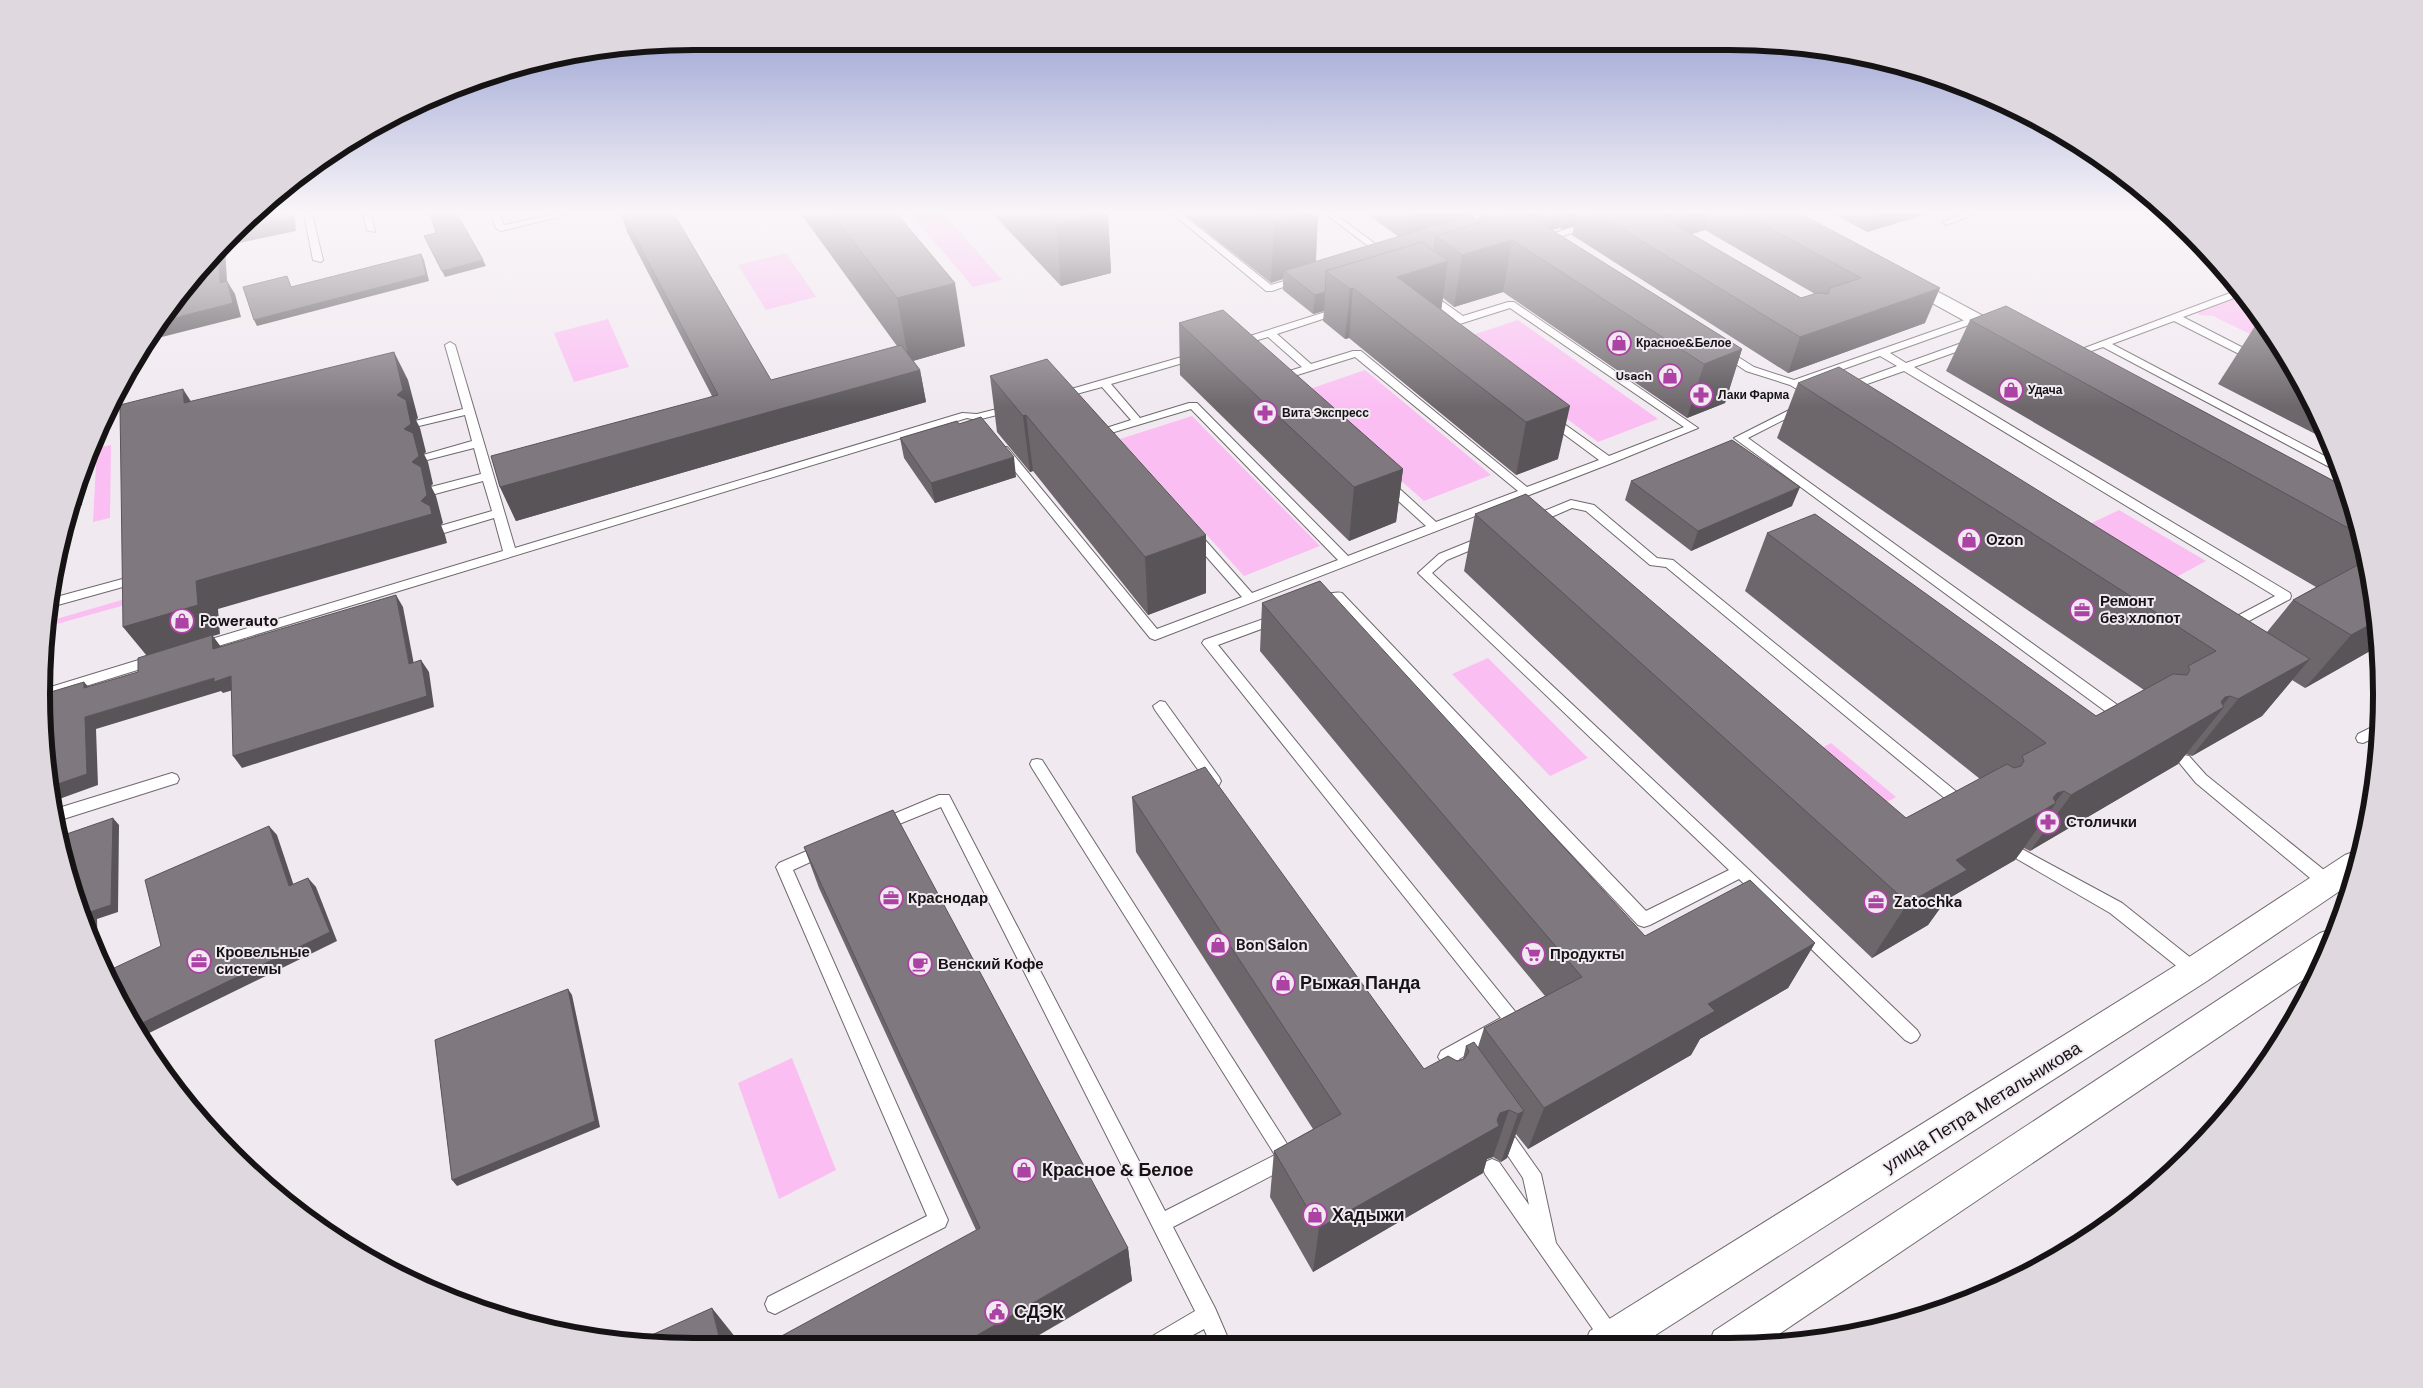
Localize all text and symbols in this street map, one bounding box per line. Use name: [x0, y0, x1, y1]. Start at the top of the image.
shop icon: Красное&Белое: [1606, 330, 1632, 356]
place label: Красное&Белое: [1636, 335, 1732, 351]
shop icon: Usach: [1657, 363, 1683, 389]
place label: Usach: [1616, 368, 1652, 384]
shop icon: Удача: [1998, 377, 2024, 403]
pharmacy icon: Лаки Фарма: [1688, 382, 1714, 408]
place label: Удача: [2028, 382, 2063, 398]
place label: Лаки Фарма: [1718, 387, 1789, 403]
pharmacy icon: Вита Экспресс: [1252, 400, 1278, 426]
place label: Вита Экспресс: [1282, 405, 1369, 421]
shop icon: Ozon: [1956, 527, 1982, 553]
place label: Ozon: [1986, 530, 2024, 550]
place label: Ремонт без хлопот: [2100, 591, 2181, 628]
office icon: Ремонт без хлопот: [2069, 597, 2095, 623]
shop icon: Powerauto: [169, 608, 195, 634]
place label: Powerauto: [200, 611, 278, 631]
pharmacy icon: Столички: [2035, 809, 2061, 835]
place label: Столички: [2066, 812, 2137, 832]
office icon: Краснодар: [878, 885, 904, 911]
place label: Краснодар: [908, 888, 988, 908]
office icon: Zatochka: [1863, 889, 1889, 915]
place label: Zatochka: [1894, 892, 1962, 912]
shop icon: Bon Salon: [1205, 932, 1231, 958]
place label: Bon Salon: [1236, 935, 1308, 955]
supermarket icon: Продукты: [1520, 941, 1546, 967]
place label: Кровельные системы: [216, 942, 310, 979]
place label: Продукты: [1550, 944, 1625, 964]
office icon: Кровельные системы: [186, 948, 212, 974]
cafe icon: Венский Кофе: [907, 951, 933, 977]
place label: Венский Кофе: [938, 954, 1044, 974]
shop icon: Рыжая Панда: [1270, 970, 1296, 996]
place label: Рыжая Панда: [1300, 971, 1421, 995]
street label: улица Петра Метальникова: [1878, 1035, 2087, 1178]
shop icon: Красное & Белое: [1011, 1157, 1037, 1183]
place label: Красное & Белое: [1042, 1158, 1194, 1182]
shop icon: Хадыжи: [1302, 1202, 1328, 1228]
place label: Хадыжи: [1332, 1203, 1405, 1227]
public building icon: СДЭК: [984, 1299, 1010, 1325]
place label: СДЭК: [1014, 1300, 1064, 1324]

